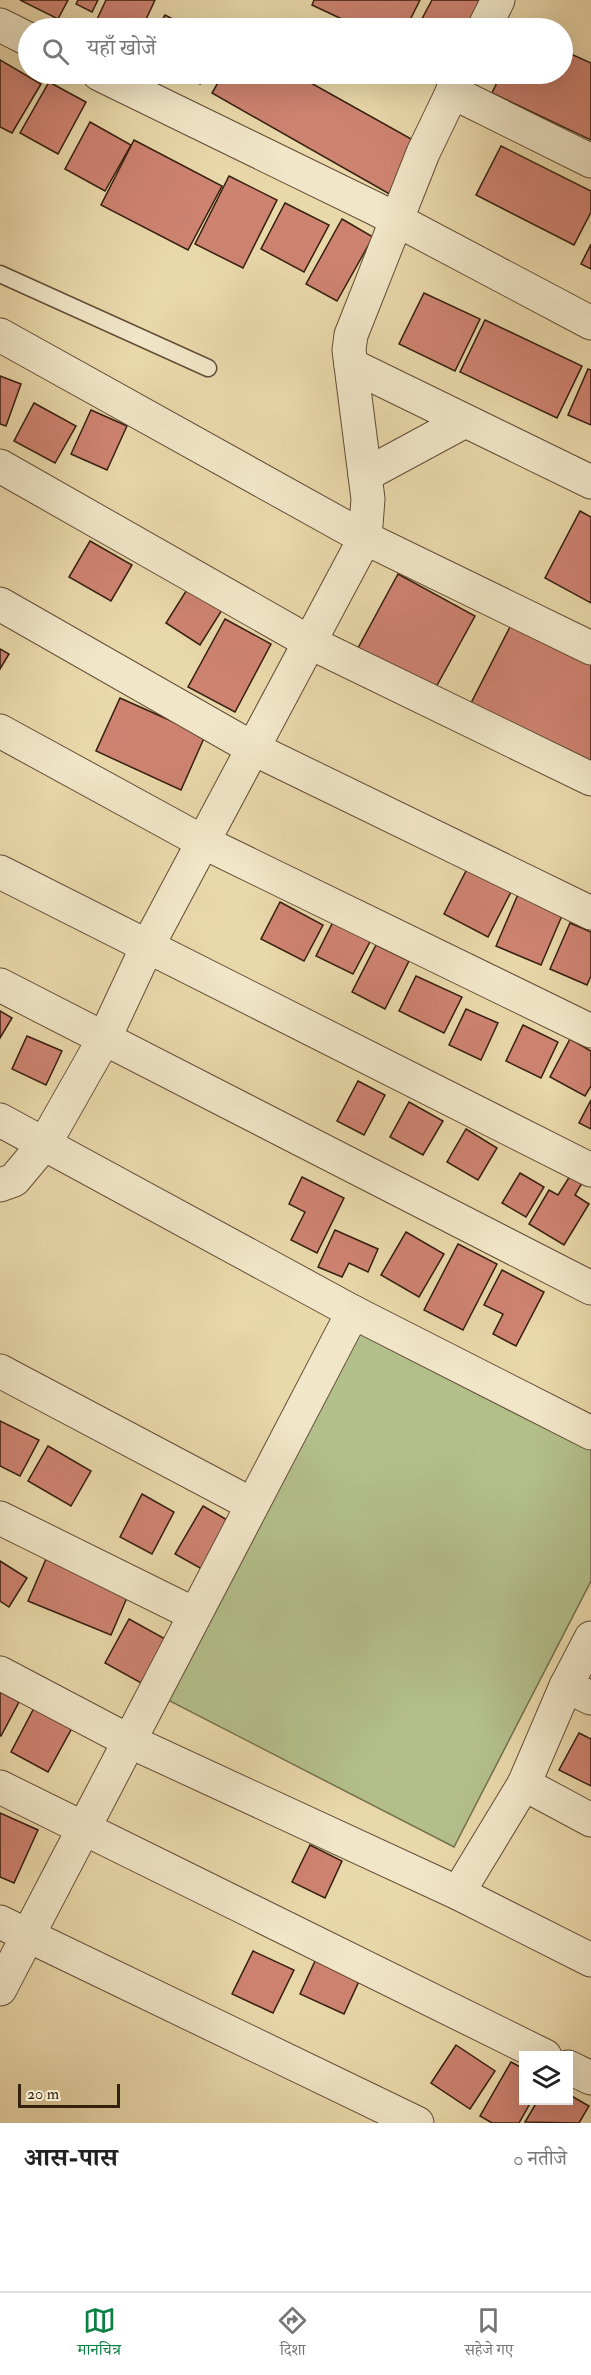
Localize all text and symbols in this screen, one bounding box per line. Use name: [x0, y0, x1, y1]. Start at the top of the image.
search box: [18, 18, 573, 84]
text: यहाँ खोजें: [87, 34, 156, 62]
icon: search: [39, 35, 72, 68]
map controls: [519, 2051, 573, 2105]
button: layers: [519, 2051, 573, 2105]
scale bar: [18, 2081, 120, 2108]
text: 20 m: [27, 2084, 59, 2104]
text: आस-पास: [24, 2142, 118, 2174]
text: 0 नतीजे: [513, 2146, 567, 2171]
tab: मानचित्र: [78, 2304, 121, 2365]
tab: दिशा: [276, 2304, 309, 2365]
tab: सहेजे गए: [464, 2304, 513, 2365]

